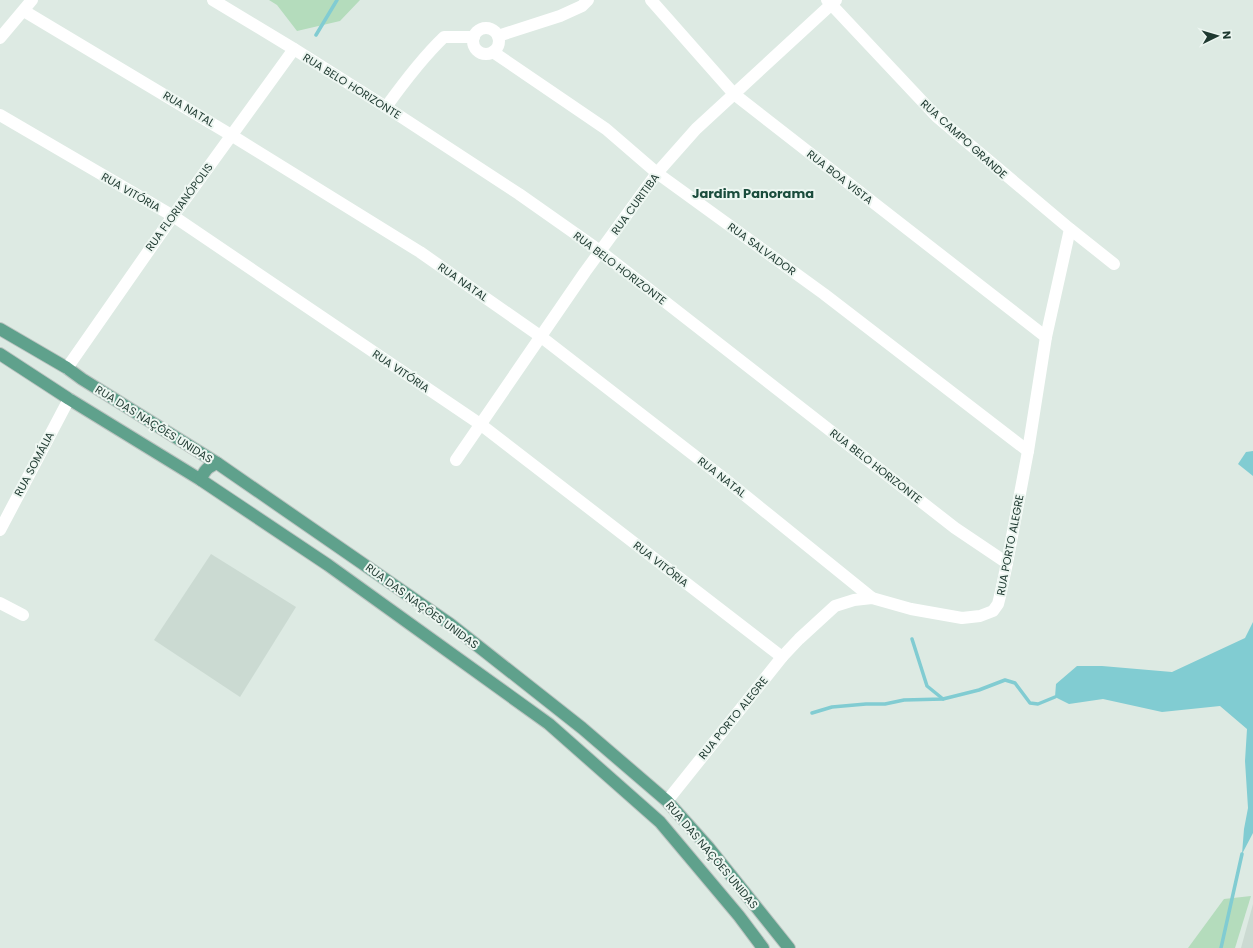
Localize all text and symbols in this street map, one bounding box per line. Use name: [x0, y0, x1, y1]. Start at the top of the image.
north arrow: [1197, 16, 1237, 56]
text: N: [1219, 30, 1235, 40]
street label: RUA BELO HORIZONTE: [300, 49, 404, 123]
street label: RUA NATAL: [160, 87, 218, 131]
street label: RUA CAMPO GRANDE: [917, 96, 1011, 182]
street label: RUA BOA VISTA: [803, 146, 877, 208]
street label: RUA FLORIANÓPOLIS: [142, 160, 216, 254]
street label: RUA VITÓRIA: [98, 169, 164, 216]
street label: RUA CURITIBA: [607, 169, 663, 238]
district label: Jardim Panorama: [692, 184, 814, 203]
street label: RUA SALVADOR: [725, 219, 800, 279]
street label: RUA BELO HORIZONTE: [570, 228, 670, 308]
street label: RUA NATAL: [435, 259, 491, 305]
street label: RUA VITÓRIA: [369, 346, 433, 396]
street label: RUA DAS NAÇÕES UNIDAS: [92, 381, 216, 467]
street label: RUA BELO HORIZONTE: [827, 425, 925, 507]
street label: RUA SOMÁLIA: [10, 428, 58, 499]
street label: RUA NATAL: [694, 453, 750, 501]
street label: RUA PORTO ALEGRE: [992, 493, 1028, 597]
street label: RUA VITÓRIA: [630, 537, 692, 591]
street label: RUA DAS NAÇÕES UNIDAS: [362, 560, 482, 652]
street label: RUA PORTO ALEGRE: [695, 673, 771, 763]
street label: RUA DAS NAÇÕES UNIDAS: [662, 798, 762, 912]

